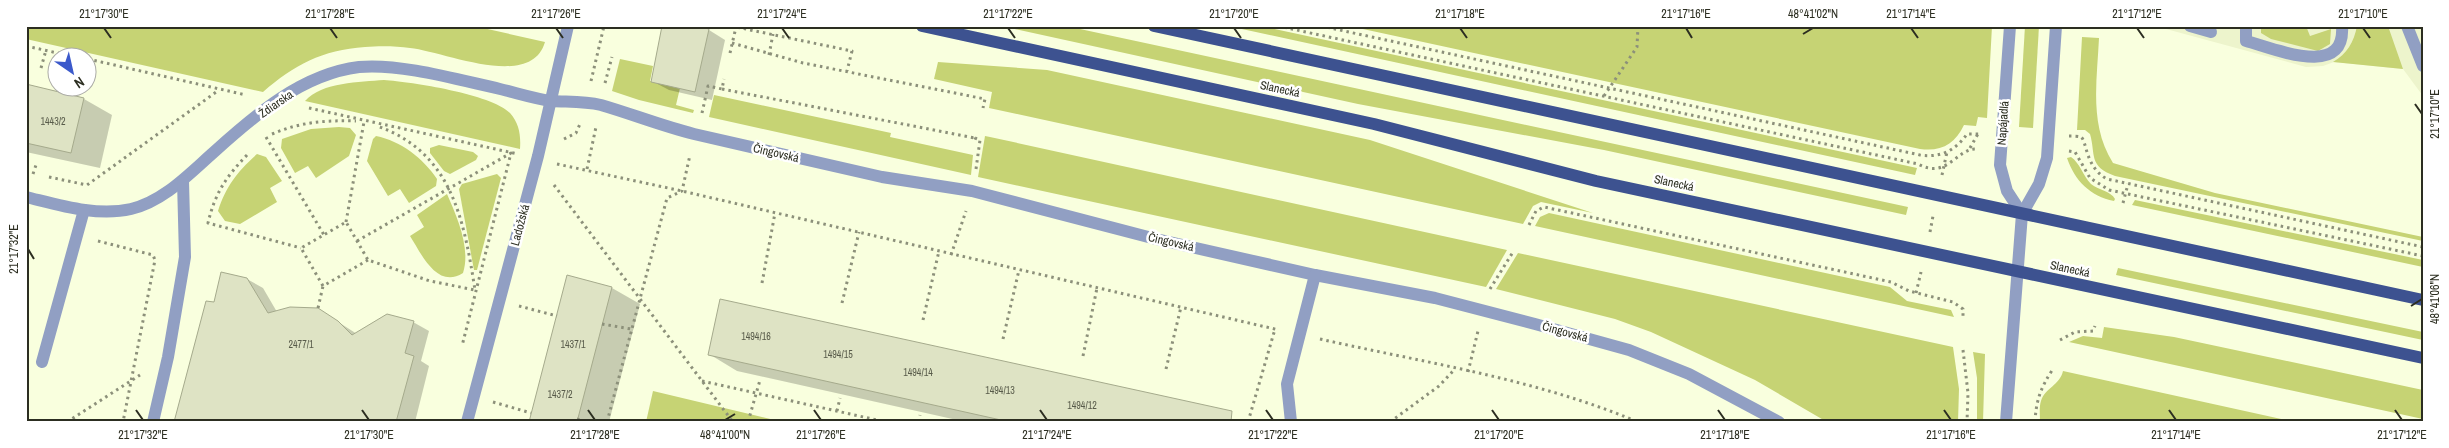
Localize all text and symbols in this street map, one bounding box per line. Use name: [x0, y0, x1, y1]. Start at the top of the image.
text: 21°17'30"E: [79, 6, 129, 22]
text: 21°17'28"E: [305, 6, 355, 22]
text: 21°17'26"E: [531, 6, 581, 22]
text: 21°17'24"E: [757, 6, 807, 22]
text: 21°17'22"E: [983, 6, 1033, 22]
text: 21°17'20"E: [1209, 6, 1259, 22]
text: 21°17'18"E: [1435, 6, 1485, 22]
text: 21°17'16"E: [1661, 6, 1711, 22]
text: 48°41'02"N: [1788, 6, 1838, 22]
text: 21°17'14"E: [1886, 6, 1936, 22]
text: 21°17'12"E: [2112, 6, 2162, 22]
text: 21°17'10"E: [2338, 6, 2388, 22]
north arrow: [48, 48, 98, 98]
text: N: [71, 73, 88, 93]
street label: Slanecká: [1259, 77, 1302, 101]
street label: Ždiarska: [256, 86, 297, 122]
text: 21°17'10"E: [2427, 89, 2443, 139]
street label: Napájadlá: [1993, 100, 2013, 146]
house number: 1443/2: [40, 115, 66, 128]
street label: Čingovská: [752, 140, 801, 166]
street label: Slanecká: [1653, 171, 1696, 195]
street label: Ladožská: [507, 202, 533, 247]
text: 21°17'32"E: [6, 224, 22, 274]
street label: Čingovská: [1147, 229, 1196, 255]
street label: Slanecká: [2049, 257, 2092, 281]
text: 48°41'06"N: [2427, 274, 2443, 324]
street label: Čingovská: [1540, 318, 1590, 346]
house number: 1494/16: [741, 330, 771, 343]
house number: 2477/1: [288, 338, 314, 351]
house number: 1437/1: [560, 338, 586, 351]
house number: 1494/15: [823, 348, 853, 361]
house number: 1494/14: [903, 366, 933, 379]
house number: 1494/13: [985, 384, 1015, 397]
house number: 1437/2: [547, 388, 573, 401]
house number: 1494/12: [1067, 399, 1097, 412]
text: 21°17'32"E: [118, 427, 168, 443]
text: 21°17'30"E: [344, 427, 394, 443]
text: 21°17'28"E: [570, 427, 620, 443]
text: 48°41'00"N: [700, 427, 750, 443]
text: 21°17'26"E: [796, 427, 846, 443]
text: 21°17'24"E: [1022, 427, 1072, 443]
text: 21°17'22"E: [1248, 427, 1298, 443]
text: 21°17'20"E: [1474, 427, 1524, 443]
text: 21°17'18"E: [1700, 427, 1750, 443]
text: 21°17'16"E: [1926, 427, 1976, 443]
text: 21°17'14"E: [2151, 427, 2201, 443]
text: 21°17'12"E: [2377, 427, 2427, 443]

